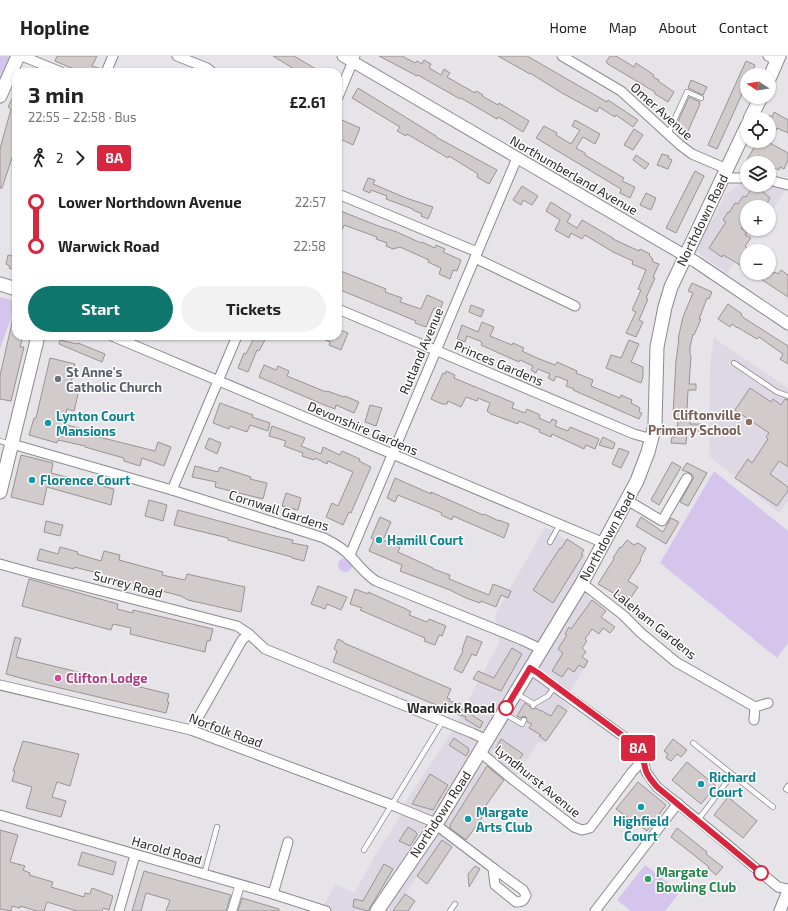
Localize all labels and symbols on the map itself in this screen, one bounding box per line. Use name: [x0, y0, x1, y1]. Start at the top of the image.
north arrow: [740, 68, 776, 104]
street label: Omer Avenue: [628, 79, 696, 143]
street label: Northumberland Avenue: [507, 132, 641, 218]
street label: Northdown Road: [673, 171, 731, 269]
street label: Rutland Avenue: [396, 305, 446, 397]
street label: Princes Gardens: [452, 337, 546, 389]
place label: St Anne's Catholic Church: [66, 364, 162, 395]
marker: St Anne's Catholic Church: [53, 374, 63, 384]
street label: Devonshire Gardens: [305, 397, 421, 459]
place label: Cliftonville Primary School: [648, 407, 742, 438]
place label: Lynton Court Mansions: [56, 408, 136, 439]
marker: Cliftonville Primary School: [744, 417, 754, 427]
marker: Lynton Court Mansions: [43, 418, 53, 428]
place label: Florence Court: [40, 472, 131, 488]
marker: Florence Court: [27, 475, 37, 485]
street label: Cornwall Gardens: [227, 486, 331, 534]
street label: Northdown Road: [576, 488, 638, 584]
place label: Hamill Court: [387, 532, 464, 548]
marker: Hamill Court: [374, 535, 384, 545]
street label: Surrey Road: [91, 567, 165, 601]
street label: Laleham Gardens: [610, 585, 700, 663]
place label: Clifton Lodge: [66, 670, 148, 686]
marker: Clifton Lodge: [53, 673, 63, 683]
place label: Warwick Road: [407, 700, 495, 716]
marker: Warwick Road: [498, 700, 514, 716]
street label: Norfolk Road: [187, 709, 265, 751]
line badge: 8A: [620, 735, 656, 761]
street label: Lyndhurst Avenue: [492, 742, 584, 820]
street label: Northdown Road: [406, 768, 474, 860]
place label: Richard Court: [709, 769, 756, 800]
marker: Richard Court: [696, 779, 706, 789]
marker: Highfield Court: [636, 802, 646, 812]
place label: Margate Arts Club: [476, 804, 533, 835]
place label: Highfield Court: [613, 813, 669, 844]
marker: Margate Arts Club: [463, 814, 473, 824]
street label: Harold Road: [130, 832, 204, 868]
place label: Margate Bowling Club: [656, 864, 737, 895]
unlabelled marker: [753, 865, 769, 881]
marker: Margate Bowling Club: [643, 874, 653, 884]

